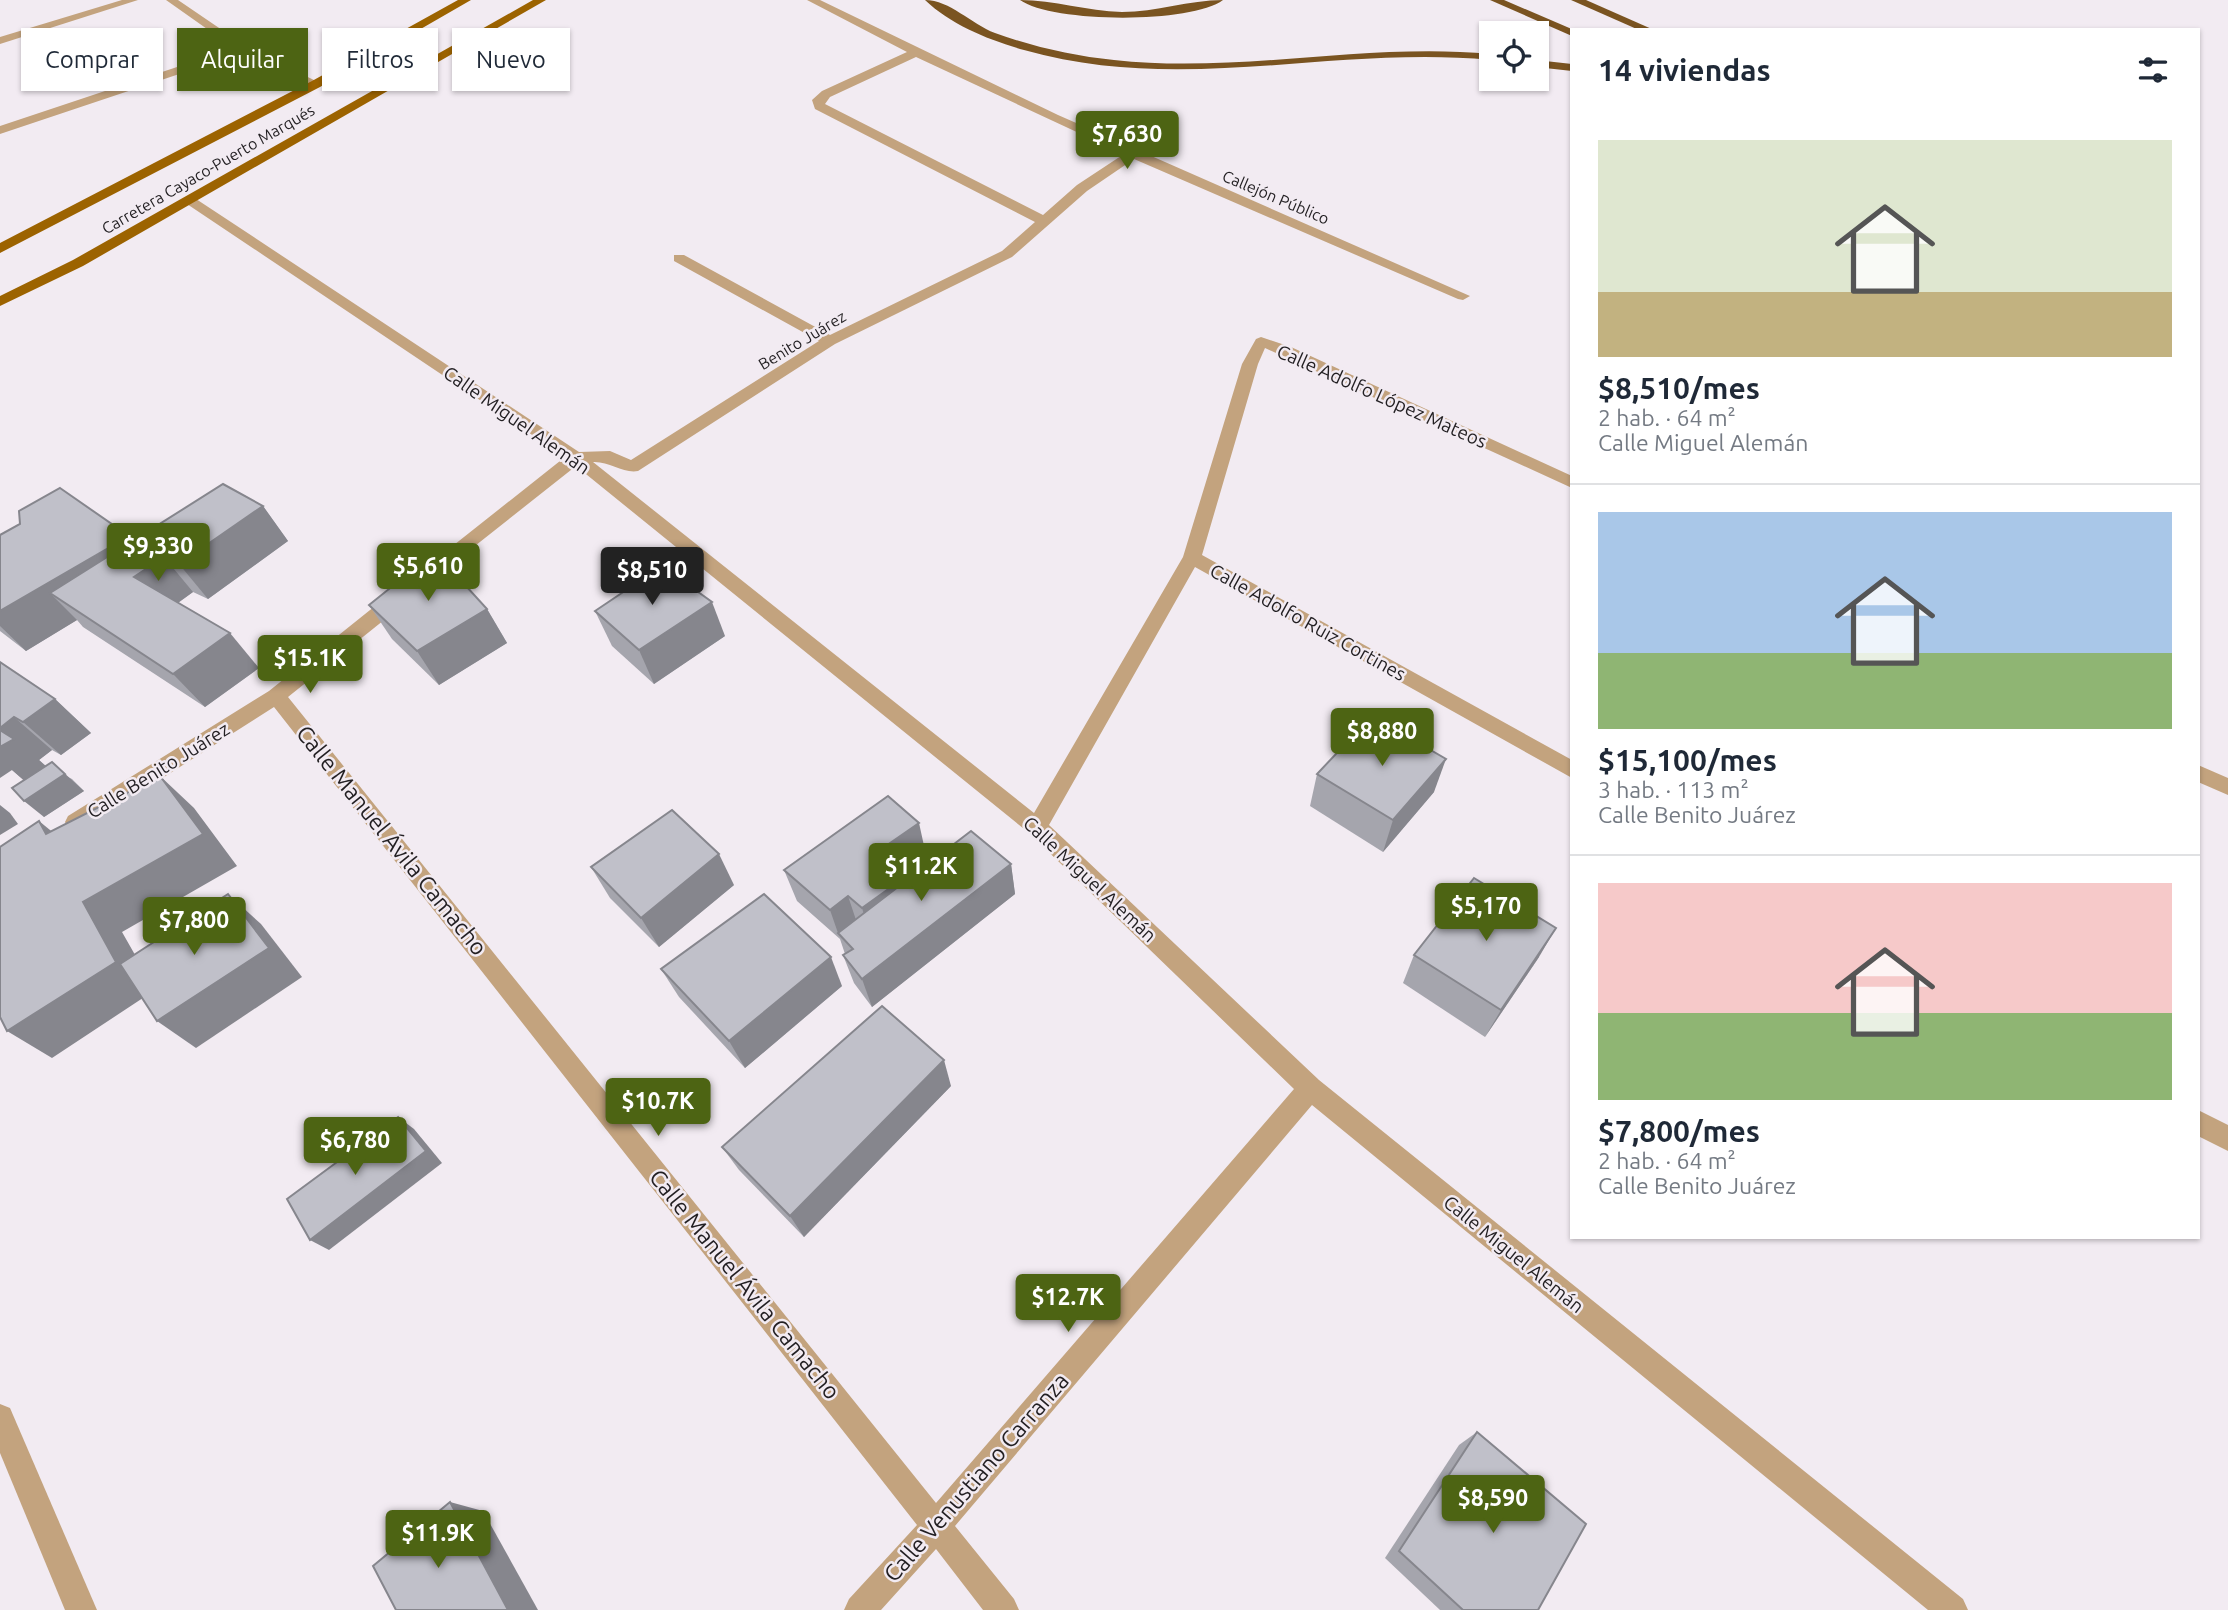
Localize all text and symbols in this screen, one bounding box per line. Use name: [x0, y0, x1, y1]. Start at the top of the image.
map controls: [1479, 21, 1549, 91]
button: locate: [1479, 21, 1549, 91]
chip: Comprar: [21, 28, 163, 91]
chip: Alquilar: [177, 28, 308, 91]
chip: Filtros: [322, 28, 438, 91]
chip: Nuevo: [452, 28, 570, 91]
icon: filters: [2134, 51, 2172, 89]
text: 14 viviendas: [1598, 53, 1771, 87]
street label: Carretera Cayaco-Puerto Marqués: [98, 101, 318, 237]
pin: $7,630: [1070, 111, 1184, 171]
text: $7,630: [1092, 121, 1162, 146]
street label: Callejón Público: [1220, 166, 1332, 228]
icon: home: [1822, 186, 1948, 312]
street label: Benito Juárez: [755, 307, 849, 373]
street label: Calle Adolfo López Mateos: [1274, 340, 1490, 452]
street label: Calle Miguel Alemán: [440, 361, 594, 479]
text: $8,510/mes: [1598, 371, 1760, 405]
text: 2 hab. · 64 m²: [1598, 405, 1736, 430]
text: Calle Miguel Alemán: [1598, 430, 1808, 455]
pin: $9,330: [101, 524, 215, 583]
text: $9,330: [123, 533, 193, 558]
pin: $5,610: [371, 544, 485, 603]
pin: $8,510: [595, 548, 709, 607]
text: $5,610: [393, 553, 463, 578]
text: $8,510: [617, 557, 687, 582]
icon: home: [1822, 558, 1948, 684]
street label: Calle Adolfo Ruiz Cortines: [1206, 559, 1410, 685]
pin: $15.1K: [253, 636, 367, 695]
text: $15.1K: [274, 645, 346, 670]
pin: $8,880: [1325, 708, 1439, 768]
street label: Calle Benito Juárez: [83, 717, 233, 823]
text: $8,880: [1347, 718, 1417, 743]
street label: Calle Manuel Ávila Camacho: [292, 720, 493, 960]
text: $15,100/mes: [1598, 743, 1777, 777]
text: 3 hab. · 113 m²: [1598, 777, 1749, 802]
text: Calle Benito Juárez: [1598, 802, 1796, 827]
street label: Calle Miguel Alemán: [1019, 812, 1161, 946]
pin: $11.2K: [864, 844, 978, 903]
text: $11.2K: [885, 853, 957, 878]
pin: $5,170: [1429, 884, 1543, 943]
text: $5,170: [1451, 893, 1521, 918]
pin: $7,800: [137, 898, 251, 957]
text: $7,800: [159, 907, 229, 932]
icon: home: [1822, 929, 1948, 1055]
pin: $10.7K: [601, 1078, 715, 1138]
text: $10.7K: [622, 1088, 694, 1113]
text: $7,800/mes: [1598, 1114, 1760, 1148]
pin: $6,780: [298, 1118, 412, 1177]
text: $6,780: [320, 1127, 390, 1152]
text: 2 hab. · 64 m²: [1598, 1148, 1736, 1173]
street label: Calle Manuel Ávila Camacho: [645, 1164, 846, 1404]
text: Calle Benito Juárez: [1598, 1173, 1796, 1198]
street label: Calle Miguel Alemán: [1440, 1191, 1588, 1317]
pin: $12.7K: [1011, 1274, 1125, 1334]
text: $12.7K: [1032, 1284, 1104, 1309]
street label: Calle Venustiano Carranza: [879, 1368, 1073, 1586]
pin: $8,590: [1436, 1476, 1550, 1535]
text: $8,590: [1458, 1485, 1528, 1510]
pin: $11.9K: [381, 1510, 495, 1570]
text: $11.9K: [402, 1520, 474, 1545]

